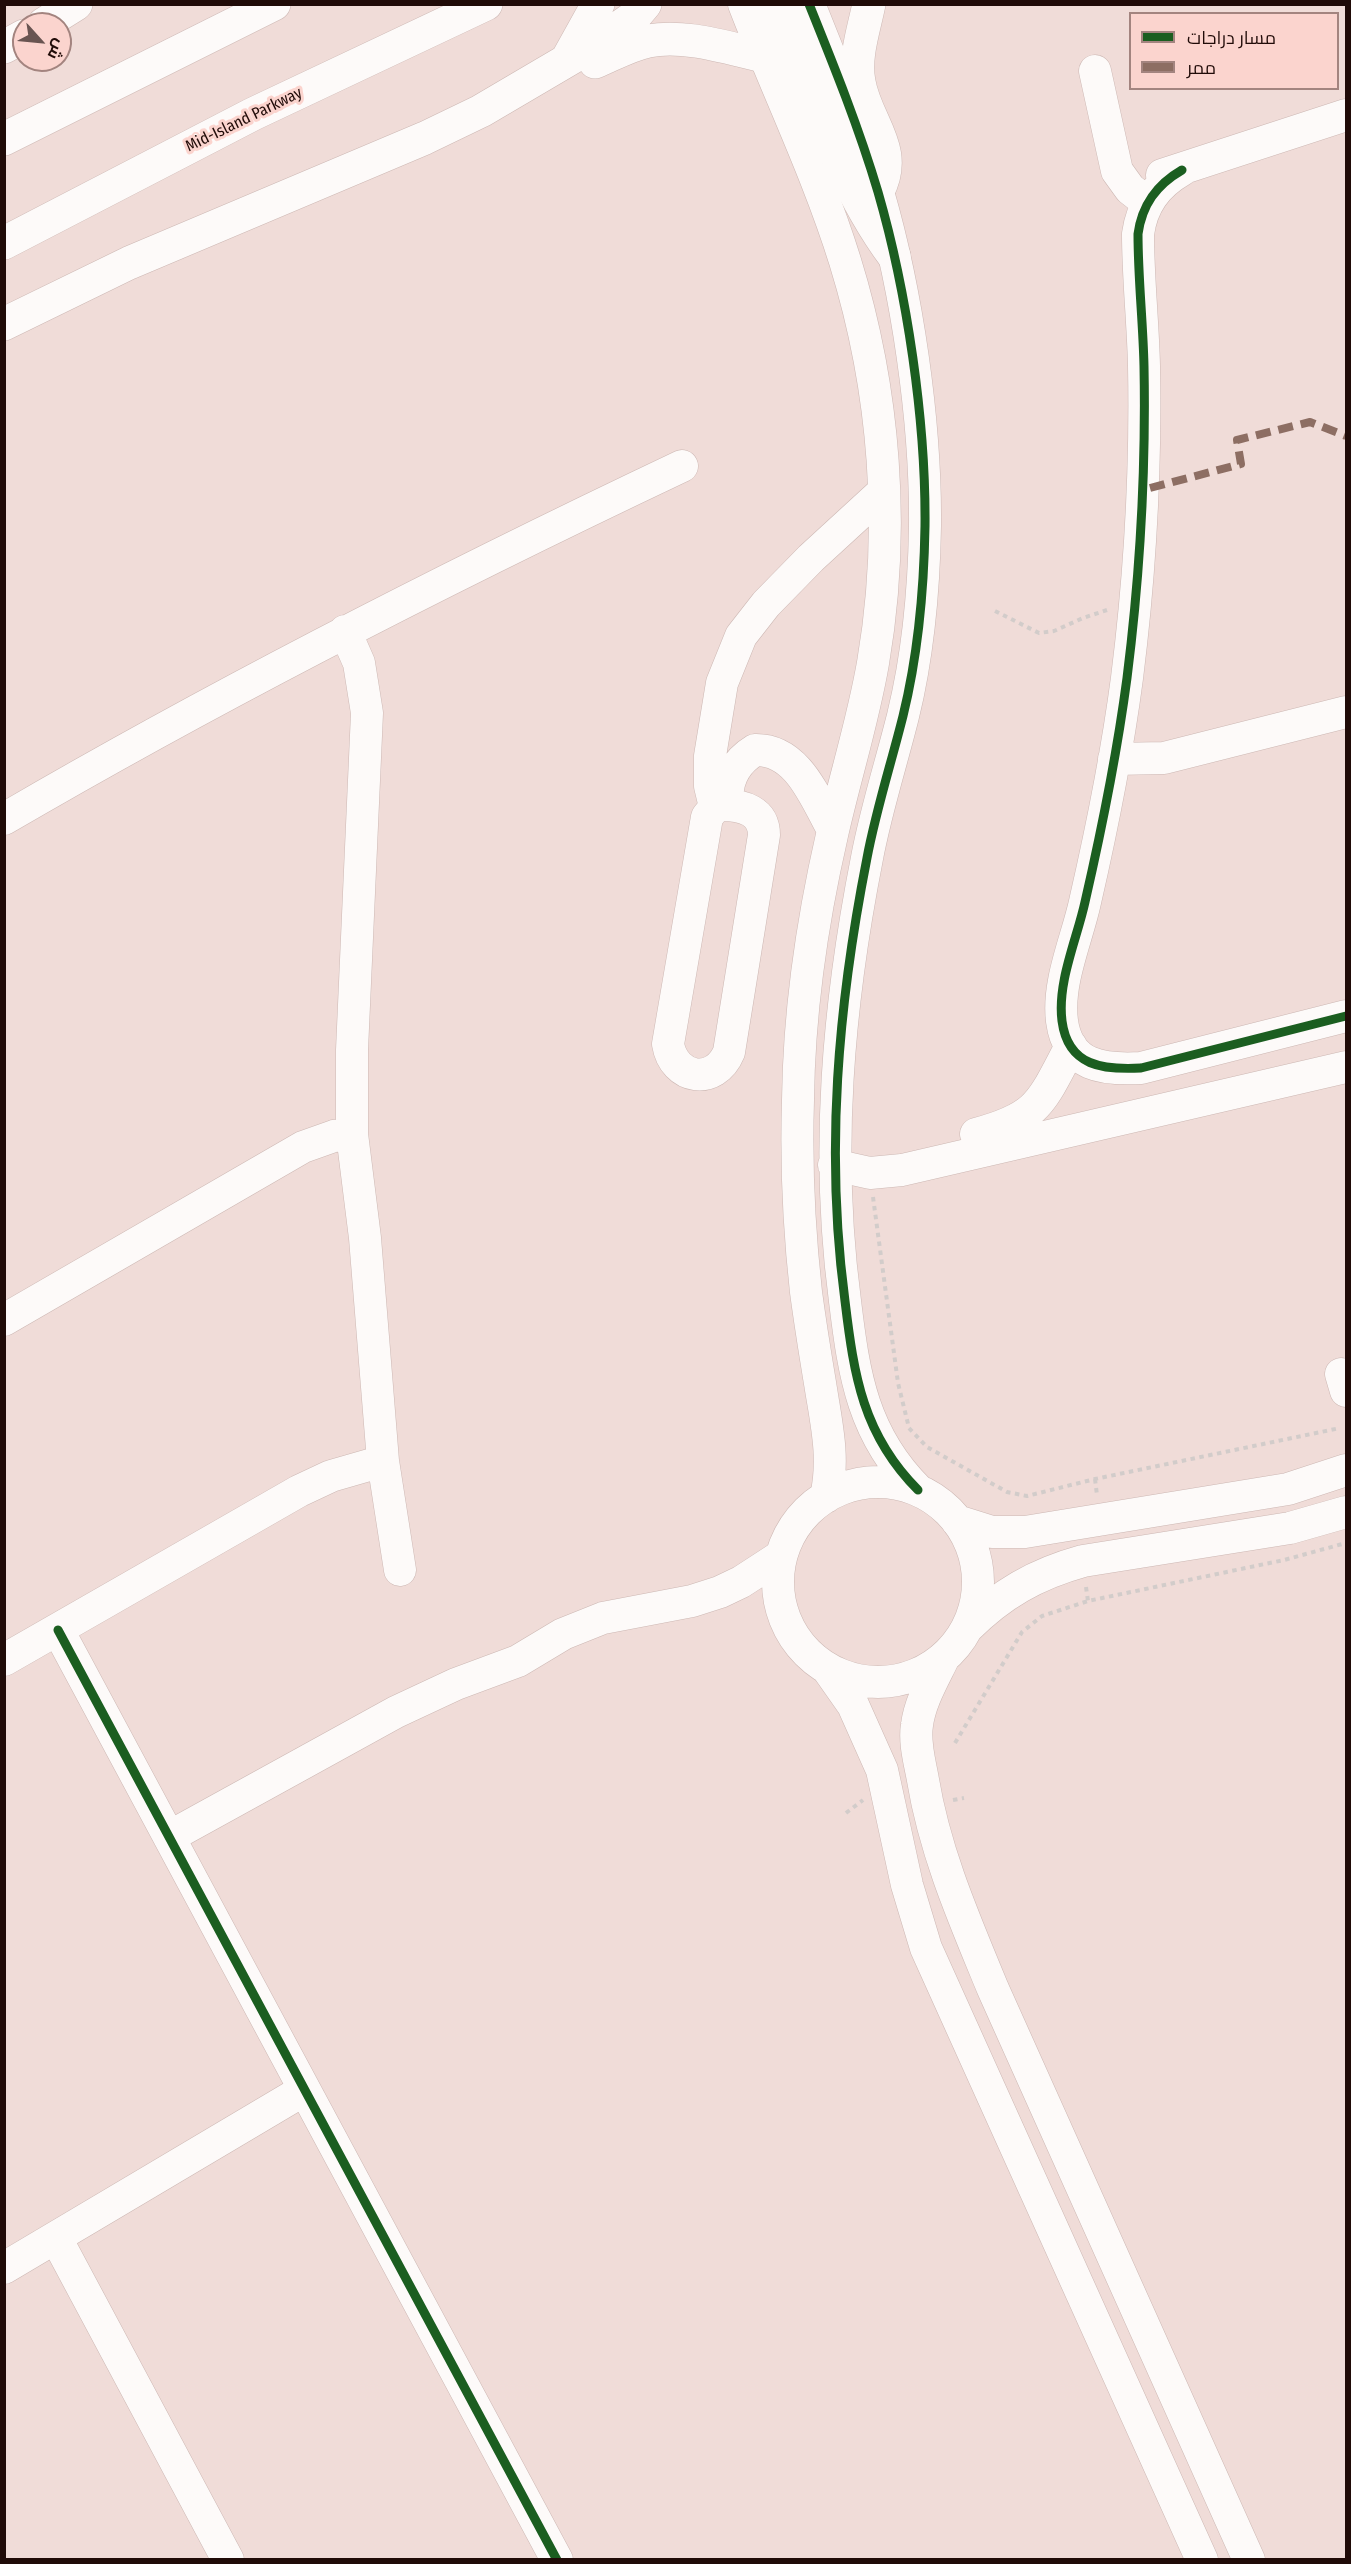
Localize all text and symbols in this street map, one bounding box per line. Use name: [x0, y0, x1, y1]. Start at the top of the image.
north arrow: [12, 12, 72, 72]
legend: [1129, 12, 1339, 90]
text: مسار دراجات: [1187, 27, 1276, 49]
text: ش: [44, 36, 70, 63]
text: ممر: [1187, 57, 1216, 79]
street label: Mid-Island Parkway: [183, 84, 305, 156]

